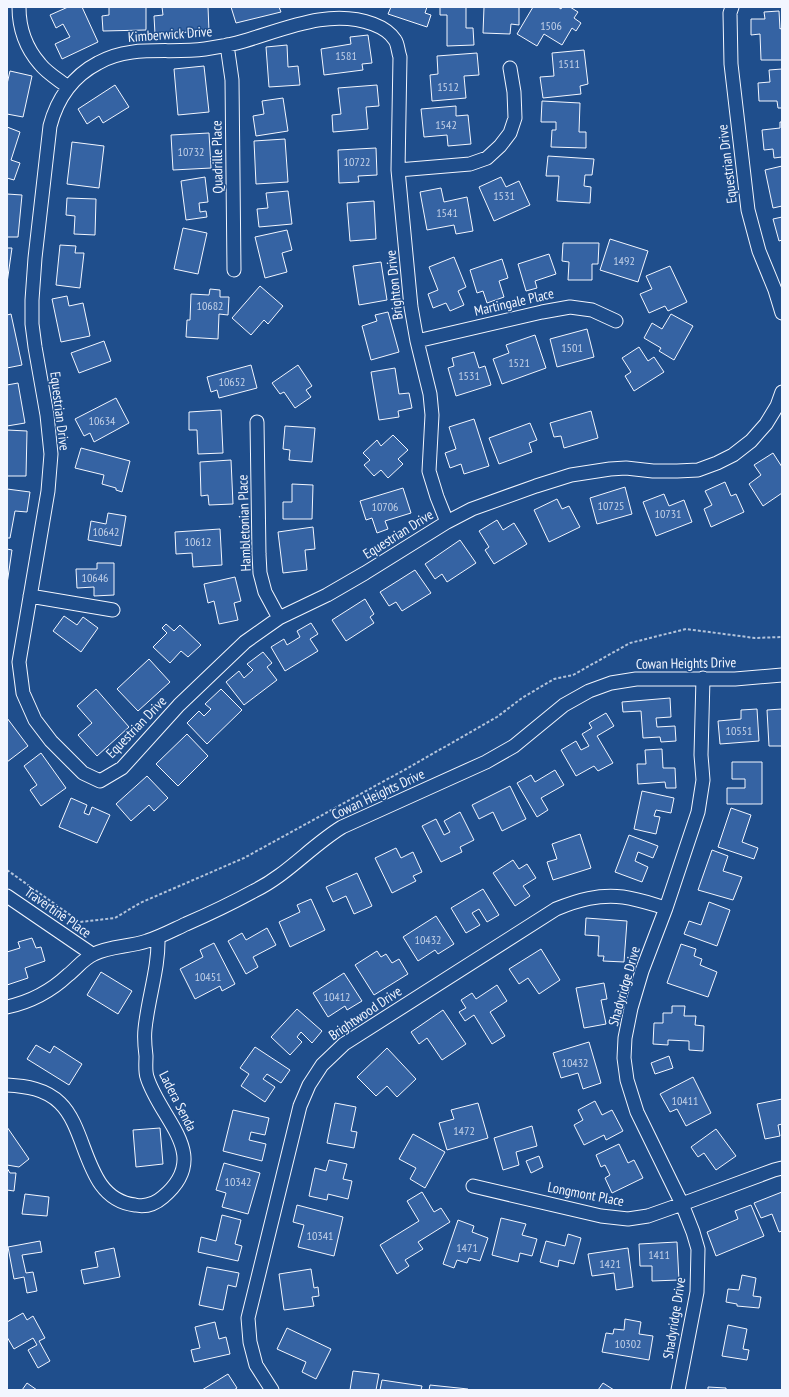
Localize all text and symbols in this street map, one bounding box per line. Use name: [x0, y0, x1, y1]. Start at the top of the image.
house number: 1506: [540, 18, 562, 33]
street label: Kimberwick Drive: [127, 22, 213, 46]
house number: 1581: [335, 48, 357, 63]
house number: 1511: [558, 56, 580, 71]
house number: 1512: [437, 79, 459, 94]
house number: 1542: [435, 117, 457, 132]
street label: Quadrille Place: [207, 120, 227, 194]
street label: Equestrian Drive: [713, 123, 741, 205]
house number: 10732: [177, 144, 205, 159]
house number: 10722: [343, 154, 371, 169]
house number: 1531: [493, 188, 515, 203]
house number: 1541: [436, 205, 458, 220]
street label: Brighton Drive: [381, 249, 407, 321]
house number: 1492: [613, 253, 635, 268]
street label: Martingale Place: [472, 284, 556, 320]
house number: 10682: [196, 298, 224, 313]
house number: 1501: [561, 340, 583, 355]
house number: 1521: [508, 355, 530, 370]
house number: 1531: [458, 368, 480, 383]
street label: Equestrian Drive: [46, 370, 74, 452]
house number: 10652: [218, 374, 246, 389]
house number: 10634: [88, 413, 116, 428]
street label: Hambletonian Place: [233, 474, 255, 572]
house number: 10725: [597, 498, 625, 513]
house number: 10706: [371, 499, 399, 514]
street label: Equestrian Drive: [360, 505, 437, 563]
house number: 10731: [654, 506, 682, 521]
house number: 10642: [92, 524, 120, 539]
house number: 10612: [184, 534, 212, 549]
house number: 10646: [81, 570, 109, 585]
street label: Cowan Heights Drive: [636, 653, 737, 673]
street label: Equestrian Drive: [102, 692, 170, 762]
house number: 10551: [725, 723, 753, 738]
street label: Cowan Heights Drive: [329, 765, 428, 823]
street label: Travertine Place: [21, 882, 95, 942]
house number: 10432: [414, 932, 442, 947]
street label: Shadyridge Drive: [604, 944, 644, 1028]
house number: 10451: [194, 969, 222, 984]
street label: Brightwood Drive: [325, 982, 405, 1044]
house number: 10412: [323, 989, 351, 1004]
house number: 10432: [561, 1055, 589, 1070]
street label: Ladera Senda: [155, 1068, 201, 1134]
house number: 10411: [671, 1093, 699, 1108]
house number: 1472: [453, 1123, 475, 1138]
house number: 10342: [224, 1174, 252, 1189]
street label: Longmont Place: [546, 1178, 626, 1210]
house number: 10341: [306, 1228, 334, 1243]
house number: 1471: [456, 1240, 478, 1255]
house number: 1411: [648, 1247, 670, 1262]
house number: 1421: [599, 1256, 621, 1271]
street label: Shadyridge Drive: [659, 1276, 689, 1360]
house number: 10302: [614, 1336, 642, 1351]

